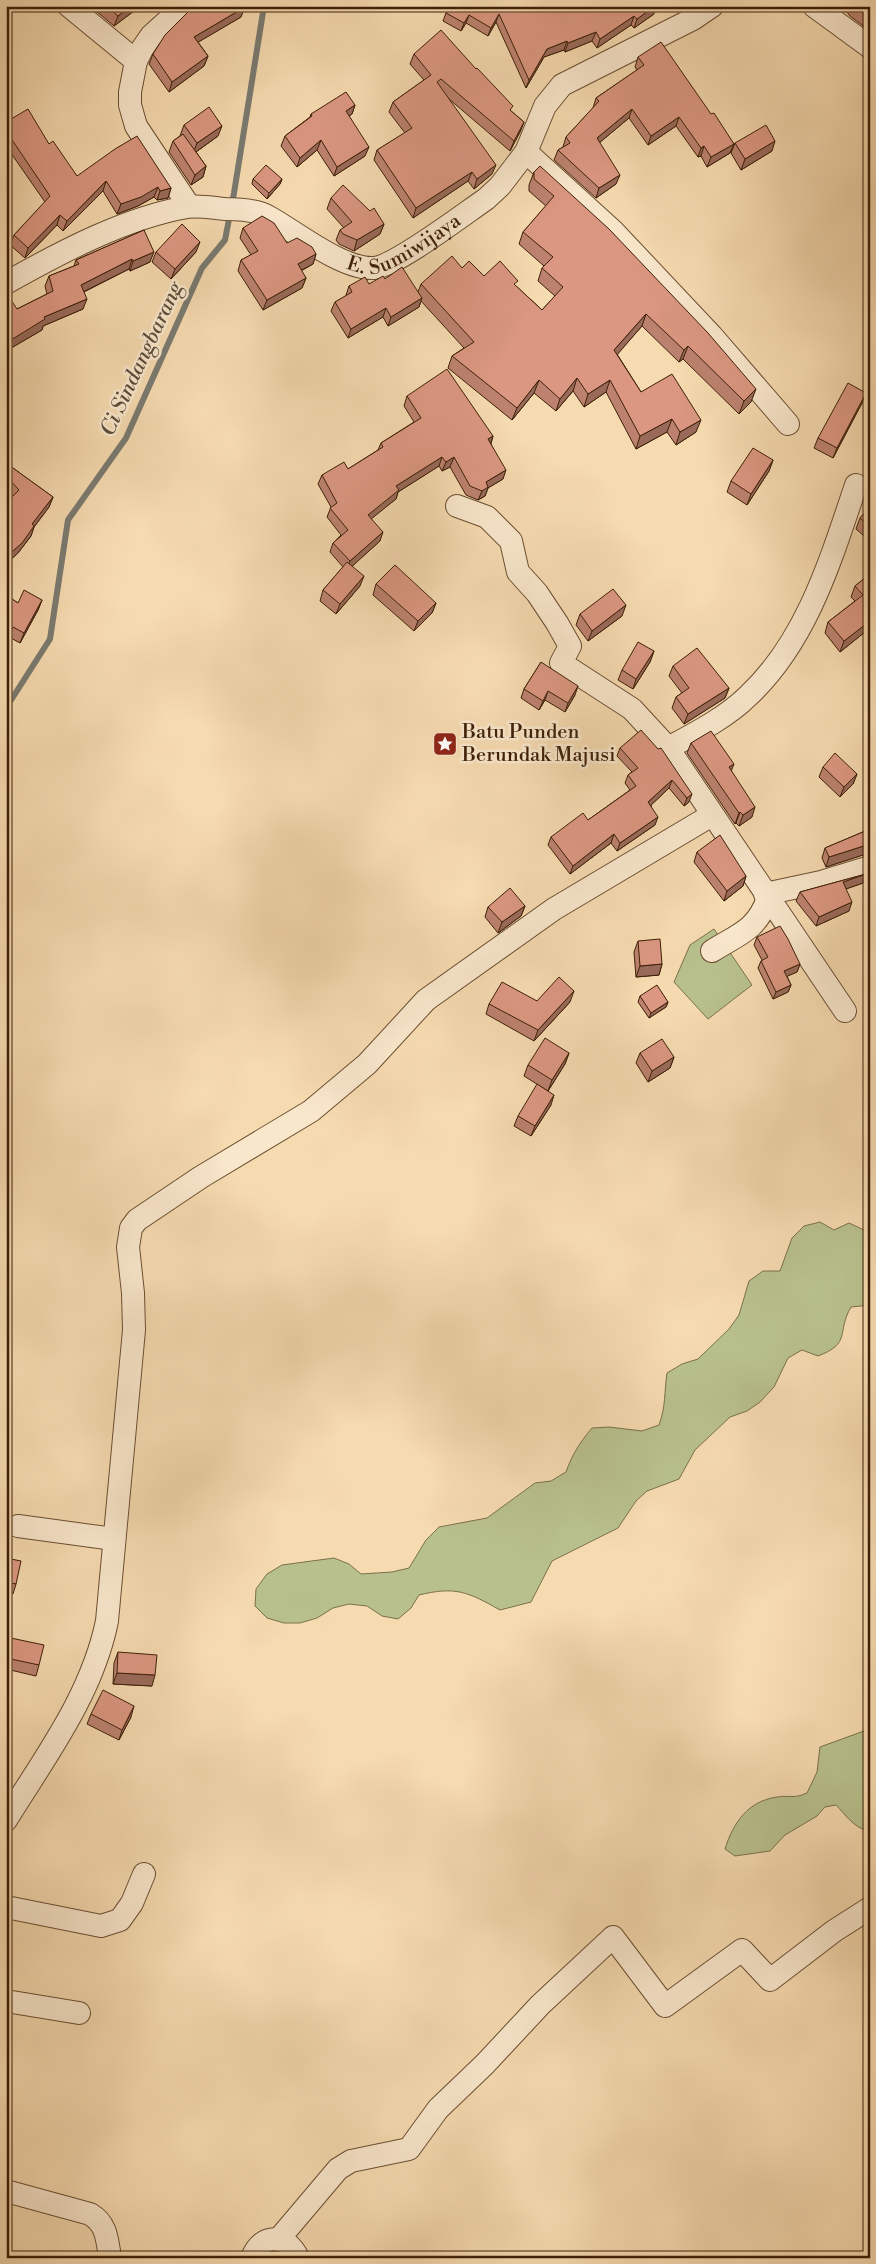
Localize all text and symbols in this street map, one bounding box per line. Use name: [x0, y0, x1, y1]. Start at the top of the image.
street label: E. Sumiwijaya: [343, 208, 466, 281]
water label: Ci Sindangbarang: [95, 277, 190, 440]
place label: Batu Punden Berundak Majusi: [461, 720, 616, 768]
place icon: Batu Punden Berundak Majusi: [432, 731, 458, 757]

